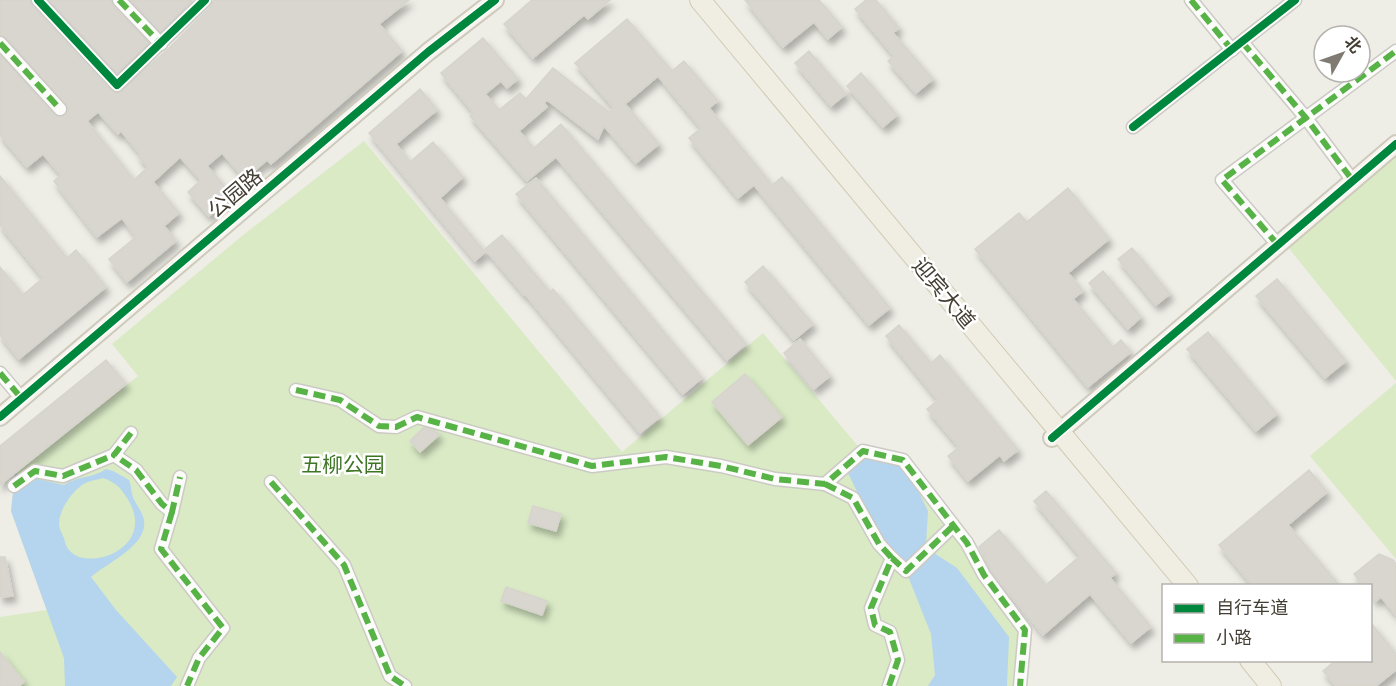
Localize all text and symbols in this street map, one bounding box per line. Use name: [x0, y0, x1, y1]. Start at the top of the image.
north arrow: [1312, 24, 1372, 84]
text: 北: [1341, 32, 1366, 57]
street label: 公园路: [203, 163, 267, 223]
street label: 迎宾大道: [907, 253, 981, 333]
park label: 五柳公园: [301, 452, 385, 477]
legend: [1162, 584, 1372, 662]
text: 自行车道: [1216, 597, 1288, 619]
text: 小路: [1216, 627, 1252, 649]

